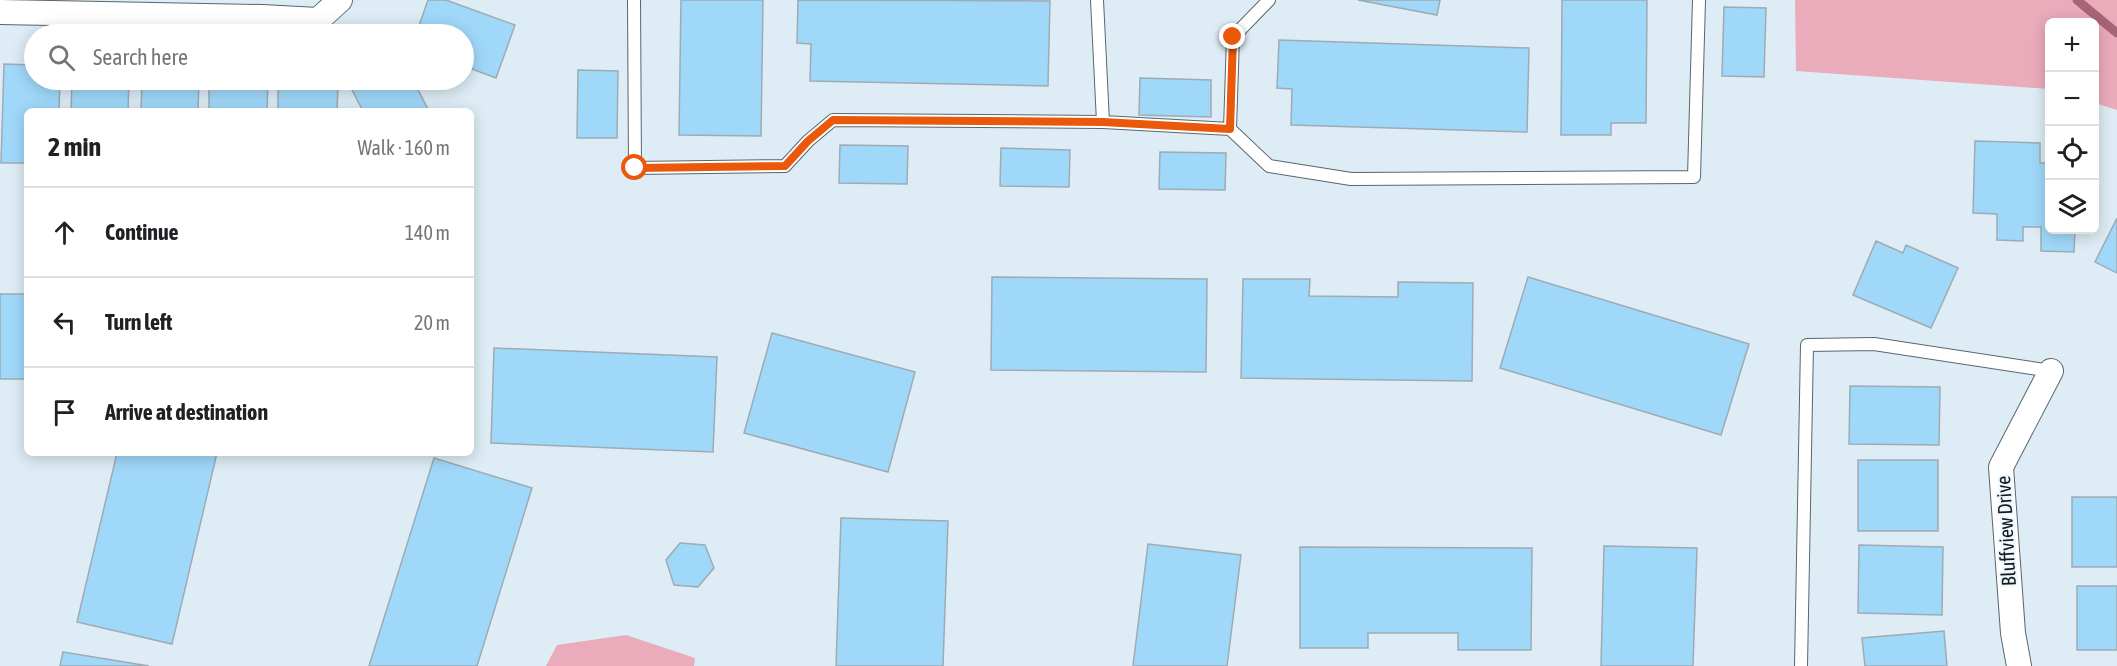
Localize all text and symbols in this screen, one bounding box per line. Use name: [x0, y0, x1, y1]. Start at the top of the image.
map controls: [2045, 18, 2099, 234]
button: +: [2045, 18, 2099, 72]
route end: [1219, 23, 1245, 49]
search box: [24, 24, 474, 90]
icon: search: [45, 41, 78, 74]
text: Search here: [93, 44, 188, 70]
button: −: [2045, 72, 2099, 126]
button: locate: [2045, 126, 2099, 180]
text: 2 min: [48, 132, 101, 162]
text: Walk · 160 m: [358, 136, 450, 159]
route start: [621, 154, 647, 180]
button: layers: [2045, 180, 2099, 234]
icon: ahead: [48, 216, 81, 249]
text: Continue: [105, 219, 179, 245]
text: 140 m: [405, 221, 450, 244]
icon: left: [48, 306, 81, 339]
text: Turn left: [105, 309, 172, 335]
text: 20 m: [414, 311, 450, 334]
icon: arrive: [48, 396, 81, 429]
text: Arrive at destination: [105, 399, 268, 425]
street label: Bluffview Drive: [1991, 475, 2020, 587]

